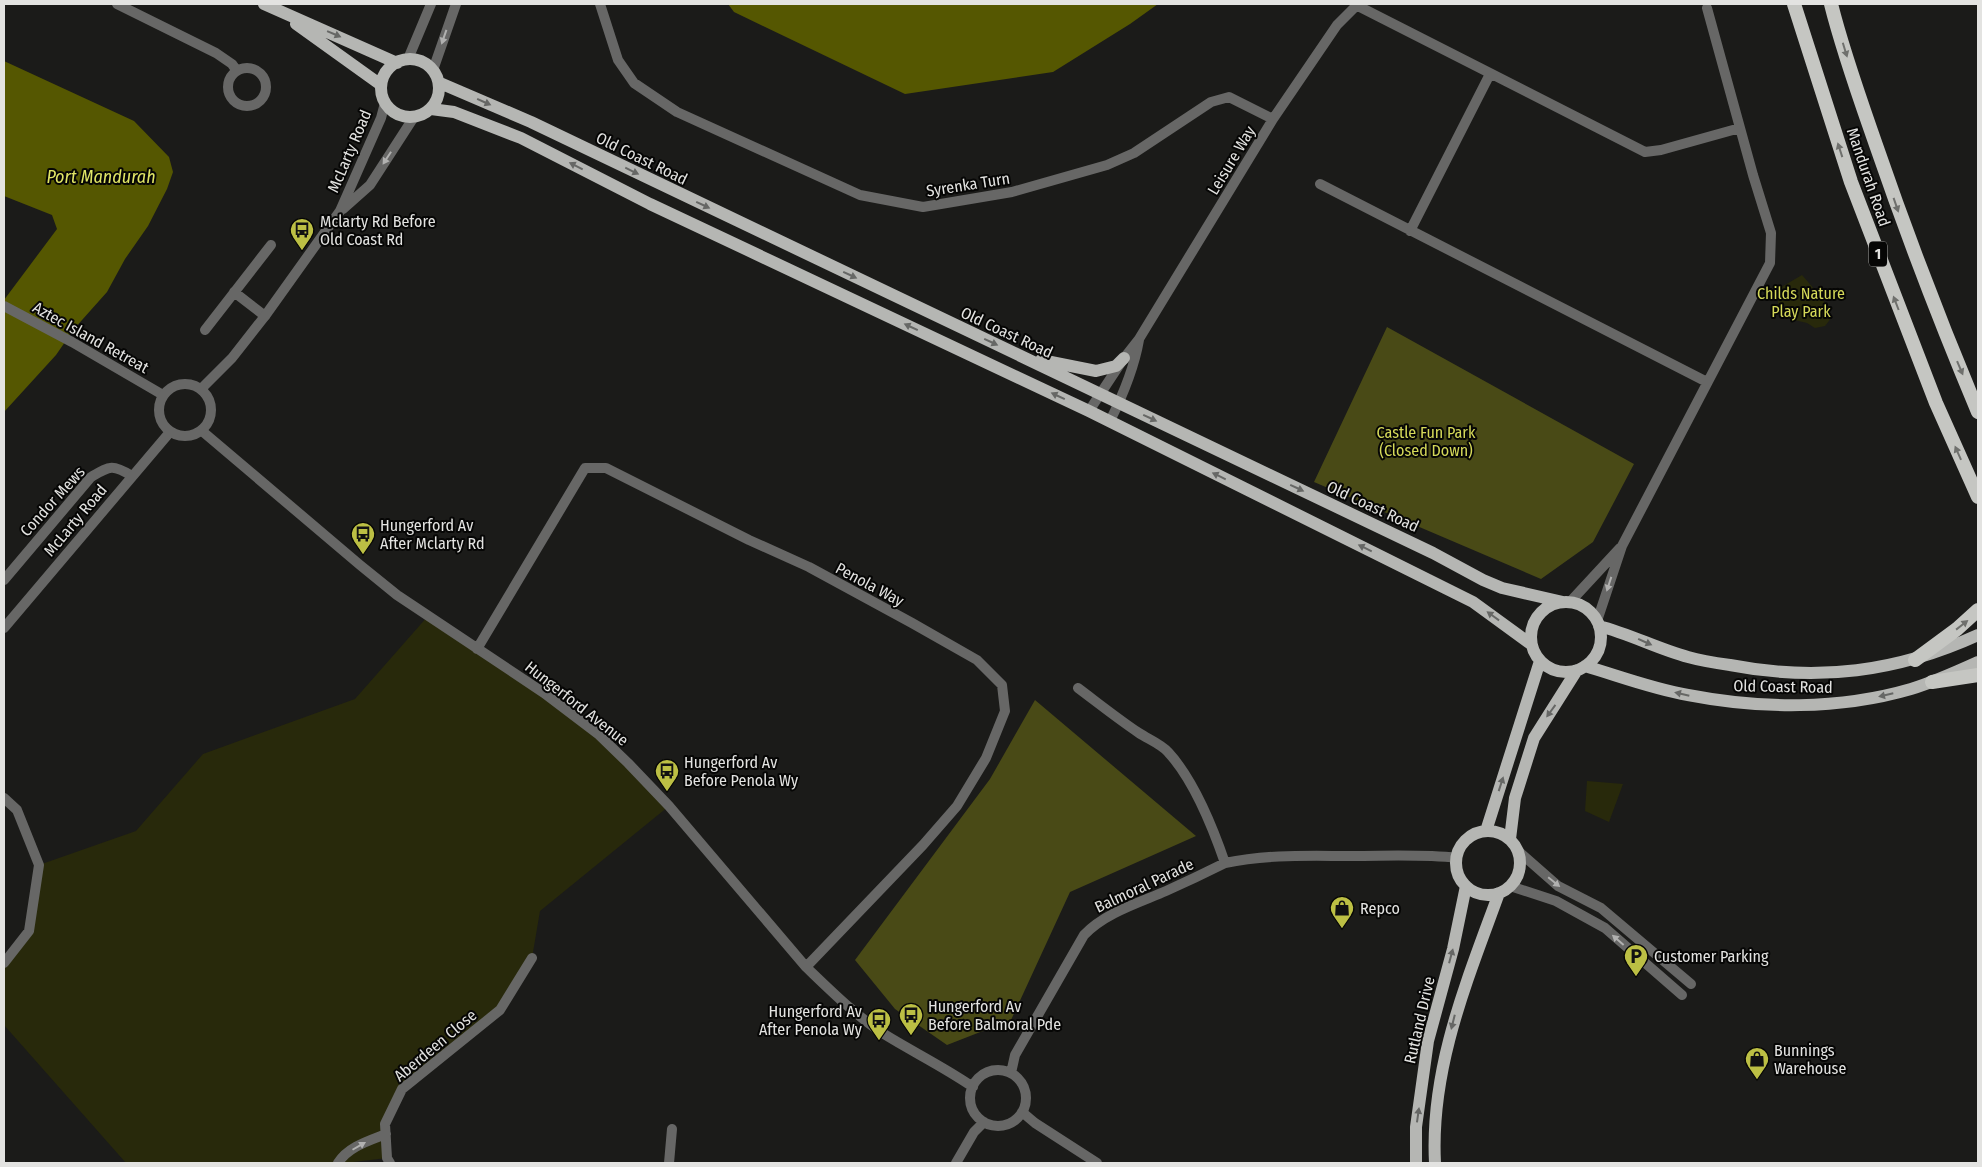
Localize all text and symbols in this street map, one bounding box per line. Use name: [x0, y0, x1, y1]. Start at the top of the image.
one-way arrow: [440, 30, 448, 45]
one-way arrow: [327, 31, 341, 39]
one-way arrow: [1842, 43, 1850, 58]
one-way arrow: [477, 98, 492, 106]
street label: McLarty Road: [324, 107, 375, 195]
street label: Leisure Way: [1203, 122, 1260, 198]
street label: Mandurah Road: [1843, 125, 1894, 229]
street label: Old Coast Road: [593, 128, 691, 189]
one-way arrow: [1836, 142, 1844, 157]
one-way arrow: [382, 151, 392, 165]
one-way arrow: [569, 162, 583, 170]
water label: Port Mandurah: [46, 166, 156, 188]
one-way arrow: [624, 167, 639, 175]
street label: Syrenka Turn: [925, 169, 1011, 200]
one-way arrow: [1893, 197, 1900, 212]
one-way arrow: [696, 201, 710, 209]
place label: Mclarty Rd Before Old Coast Rd: [320, 212, 436, 249]
bus stop icon: Mclarty Rd Before Old Coast Rd: [289, 217, 315, 251]
road number: 1: [1869, 242, 1887, 266]
one-way arrow: [843, 271, 857, 279]
park label: Childs Nature Play Park: [1757, 284, 1845, 321]
one-way arrow: [1892, 295, 1899, 310]
street label: Aztec Island Retreat: [29, 298, 153, 378]
street label: Old Coast Road: [958, 303, 1056, 362]
one-way arrow: [904, 323, 918, 331]
one-way arrow: [984, 338, 998, 346]
one-way arrow: [1956, 361, 1964, 375]
one-way arrow: [1051, 392, 1065, 400]
one-way arrow: [1143, 414, 1157, 422]
park label: Castle Fun Park (Closed Down): [1377, 423, 1476, 460]
one-way arrow: [1954, 446, 1962, 460]
street label: Condor Mews: [16, 462, 89, 540]
one-way arrow: [1212, 472, 1226, 480]
street label: Old Coast Road: [1324, 477, 1422, 536]
street label: McLarty Road: [40, 481, 111, 560]
one-way arrow: [1290, 484, 1304, 492]
place label: Hungerford Av After Mclarty Rd: [380, 516, 484, 553]
bus stop icon: Hungerford Av After Mclarty Rd: [350, 521, 376, 555]
one-way arrow: [1358, 544, 1372, 552]
street label: Penola Way: [832, 559, 908, 611]
one-way arrow: [1605, 576, 1613, 591]
one-way arrow: [1486, 612, 1499, 622]
one-way arrow: [1955, 620, 1968, 631]
one-way arrow: [1638, 639, 1652, 647]
street label: Hungerford Avenue: [521, 657, 632, 750]
street label: Old Coast Road: [1733, 676, 1833, 697]
one-way arrow: [1675, 690, 1690, 698]
one-way arrow: [1878, 691, 1893, 699]
one-way arrow: [1546, 705, 1556, 718]
place label: Hungerford Av Before Penola Wy: [684, 753, 799, 790]
bus stop icon: Hungerford Av Before Penola Wy: [654, 758, 680, 792]
one-way arrow: [1498, 777, 1505, 792]
street label: Balmoral Parade: [1092, 854, 1197, 917]
one-way arrow: [1547, 876, 1560, 887]
shop icon: Repco: [1329, 895, 1355, 929]
place label: Repco: [1360, 899, 1400, 918]
one-way arrow: [1613, 934, 1625, 946]
parking icon: Customer Parking: [1623, 943, 1649, 977]
place label: Customer Parking: [1654, 947, 1769, 966]
one-way arrow: [1447, 948, 1455, 963]
street label: Rutland Drive: [1400, 975, 1439, 1066]
place label: Hungerford Av Before Balmoral Pde: [928, 997, 1061, 1034]
place label: Hungerford Av After Penola Wy: [759, 1002, 863, 1039]
bus stop icon: Hungerford Av Before Balmoral Pde: [898, 1002, 924, 1036]
street label: Aberdeen Close: [390, 1005, 480, 1085]
bus stop icon: Hungerford Av After Penola Wy: [866, 1007, 892, 1041]
one-way arrow: [1449, 1014, 1457, 1029]
place label: Bunnings Warehouse: [1774, 1041, 1846, 1078]
shop icon: Bunnings Warehouse: [1744, 1046, 1770, 1080]
one-way arrow: [1414, 1106, 1422, 1122]
one-way arrow: [353, 1141, 366, 1150]

